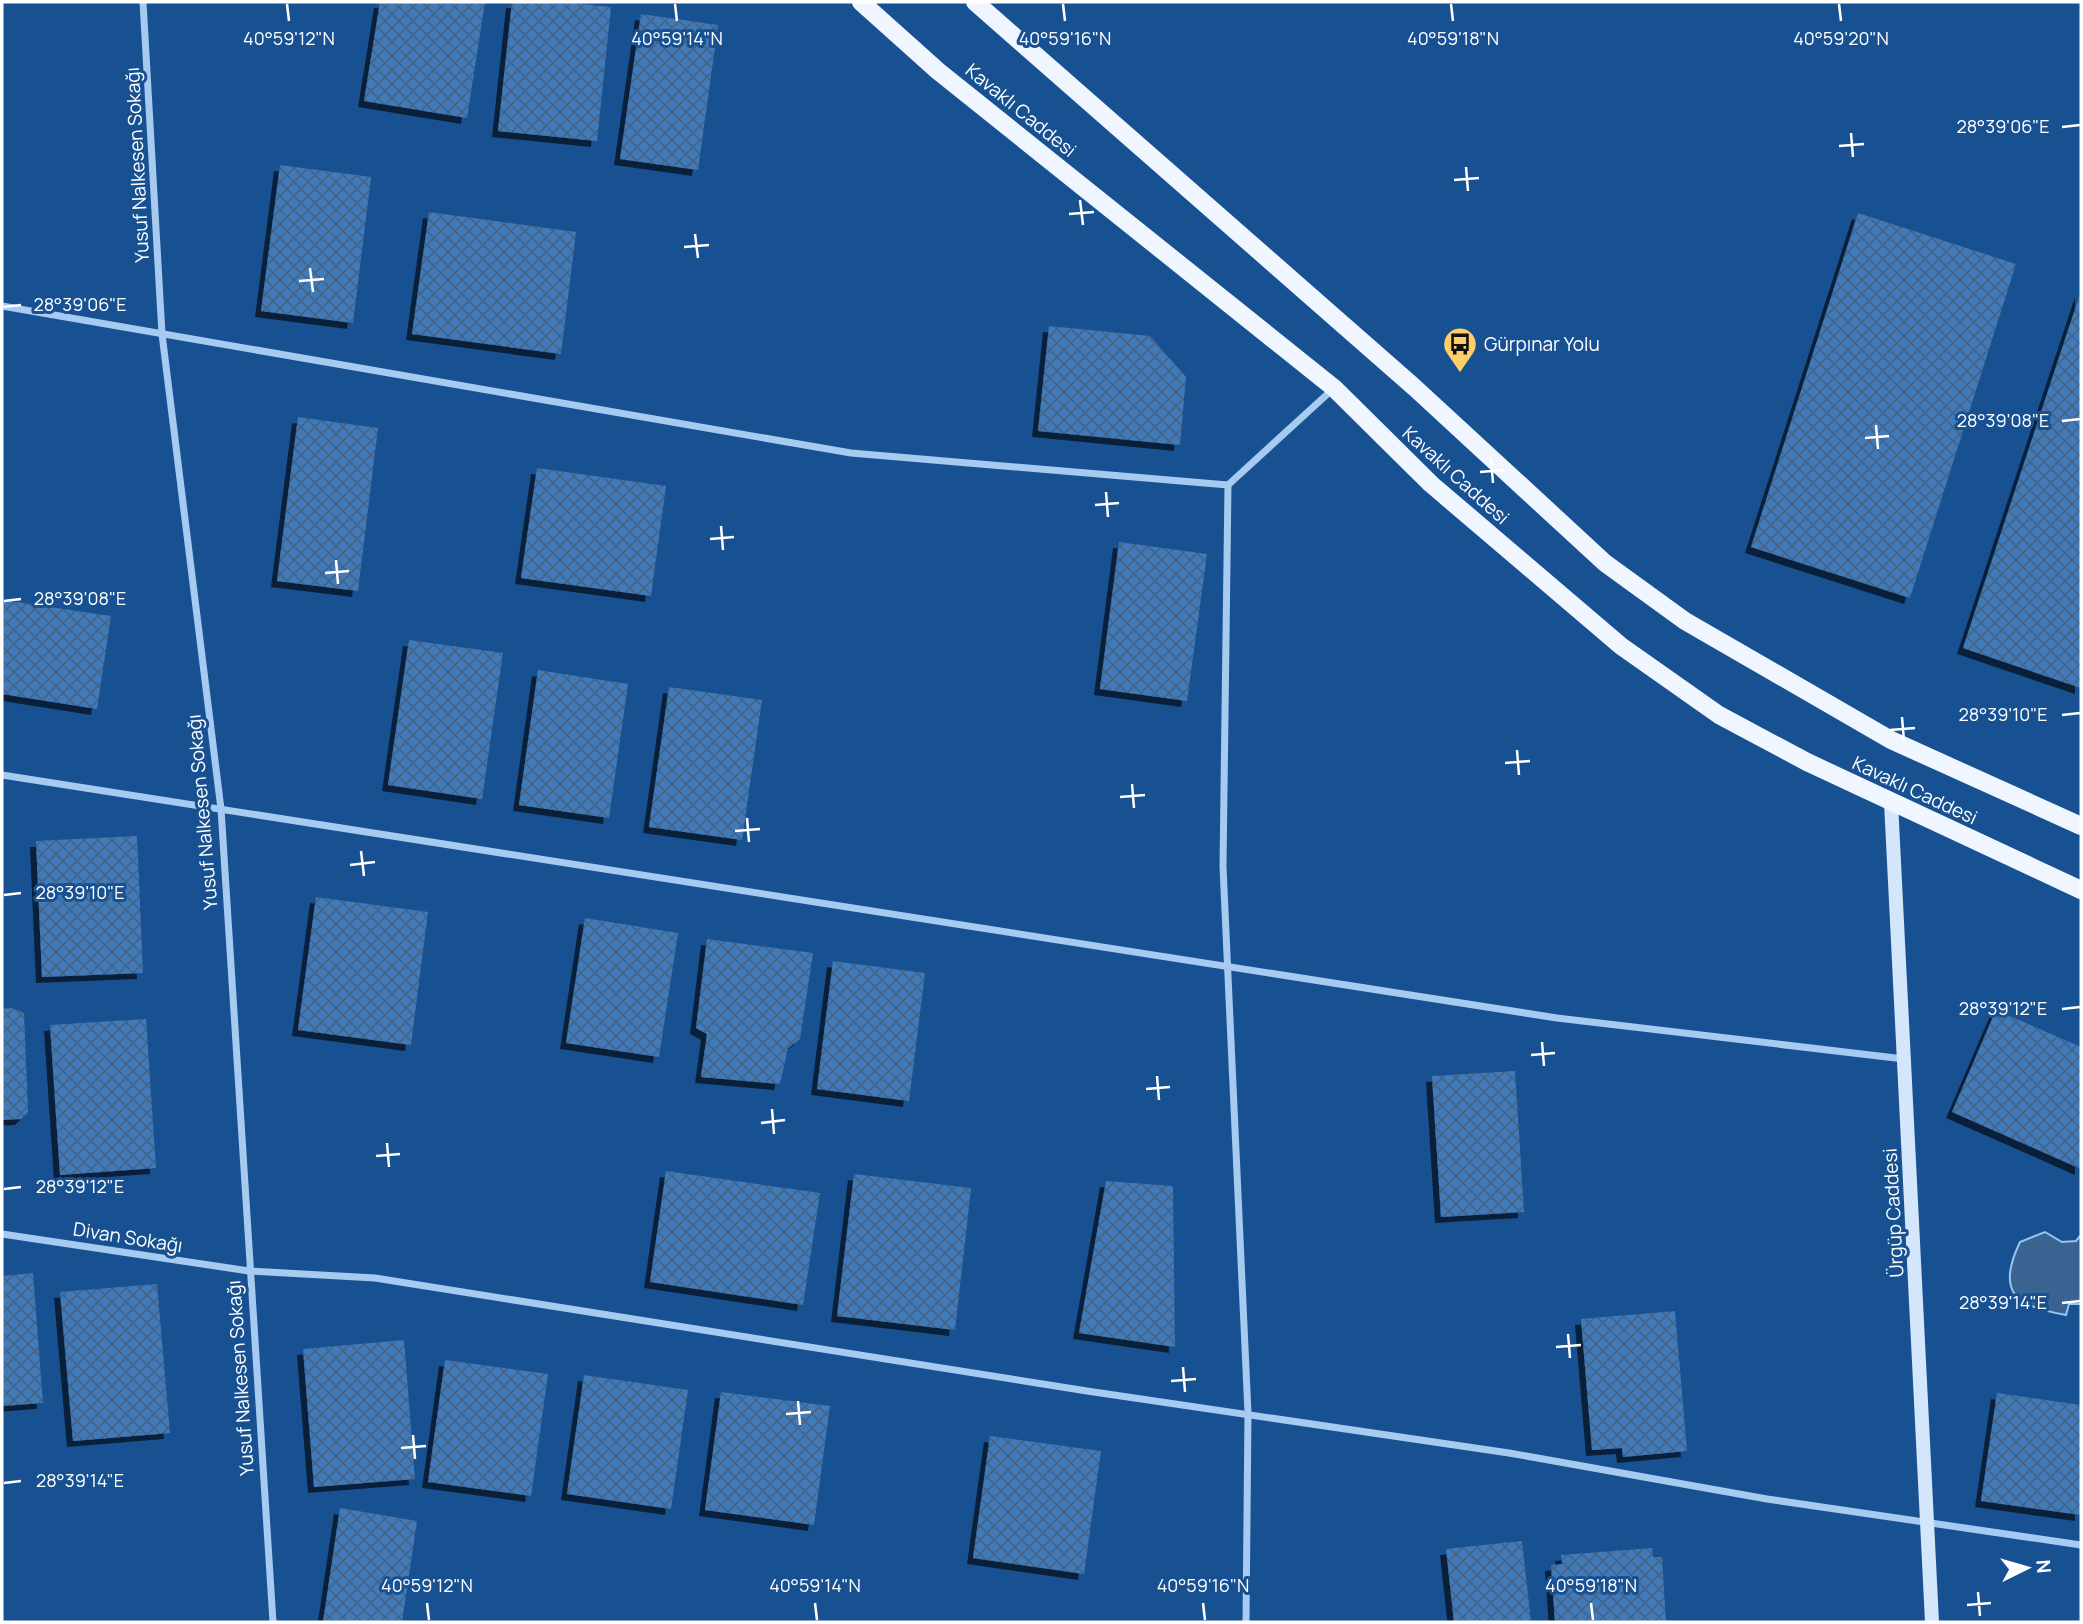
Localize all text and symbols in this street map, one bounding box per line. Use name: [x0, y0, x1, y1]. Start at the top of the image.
text: 40°59'12"N: [243, 26, 335, 50]
text: 40°59'14"N: [631, 26, 723, 50]
text: 40°59'16"N: [1019, 26, 1111, 50]
text: 40°59'18"N: [1407, 26, 1499, 50]
text: 40°59'20"N: [1793, 26, 1889, 50]
street label: Kavaklı Caddesi: [960, 57, 1082, 163]
street label: Yusuf Nalkesen Sokağı: [119, 67, 155, 263]
text: 28°39'06"E: [1956, 114, 2050, 138]
text: 28°39'06"E: [33, 292, 127, 316]
bus stop icon: Gürpınar Yolu: [1441, 325, 1479, 374]
place label: Gürpınar Yolu: [1484, 331, 1600, 357]
text: 28°39'08"E: [1957, 408, 2049, 432]
street label: Kavaklı Caddesi: [1397, 420, 1515, 530]
text: 28°39'08"E: [34, 586, 126, 610]
text: 28°39'10"E: [1958, 702, 2048, 726]
street label: Yusuf Nalkesen Sokağı: [181, 713, 223, 911]
street label: Kavaklı Caddesi: [1848, 750, 1982, 830]
text: 28°39'10"E: [35, 880, 125, 904]
text: 28°39'12"E: [1959, 996, 2047, 1020]
street label: Ürgüp Caddesi: [1877, 1148, 1909, 1278]
text: 28°39'12"E: [36, 1174, 124, 1198]
street label: Divan Sokağı: [71, 1216, 185, 1258]
street label: Yusuf Nalkesen Sokağı: [220, 1279, 260, 1477]
text: 28°39'14"E: [1959, 1290, 2047, 1314]
text: 28°39'14"E: [36, 1468, 124, 1492]
north arrow: [1992, 1533, 2062, 1603]
text: N: [2030, 1559, 2057, 1574]
text: 40°59'12"N: [381, 1573, 473, 1597]
text: 40°59'14"N: [769, 1573, 861, 1597]
text: 40°59'16"N: [1157, 1573, 1249, 1597]
text: 40°59'18"N: [1545, 1573, 1637, 1597]

